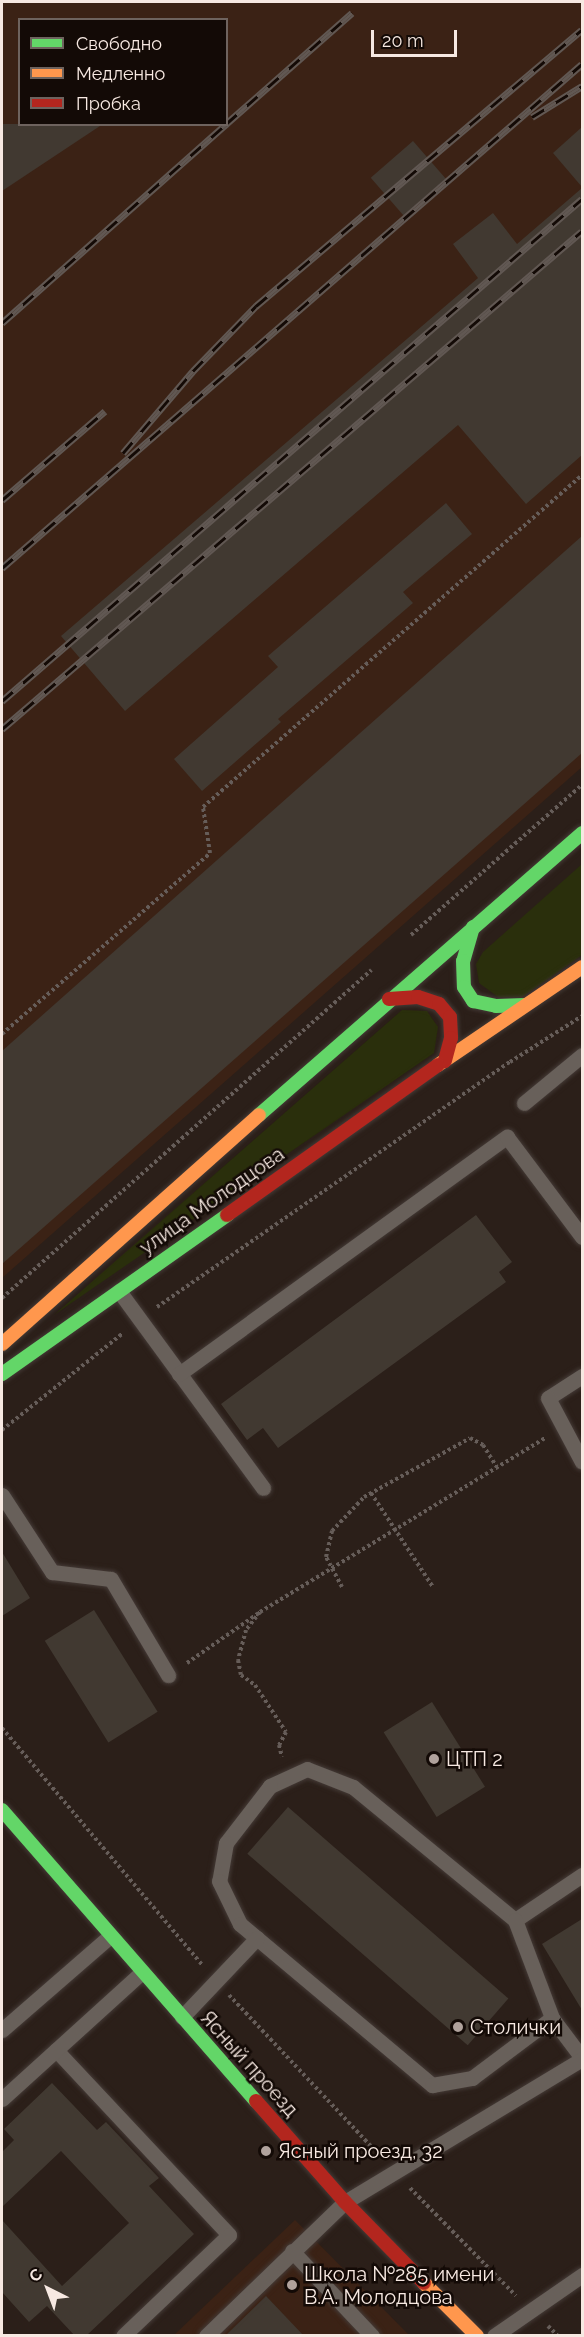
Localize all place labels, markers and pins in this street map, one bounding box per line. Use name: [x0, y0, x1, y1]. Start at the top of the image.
place label: ЦТП 2: [446, 1747, 503, 1771]
marker: ЦТП 2: [427, 1752, 441, 1766]
place label: Столички: [470, 2015, 561, 2039]
marker: Столички: [451, 2020, 465, 2034]
place label: Ясный проезд, 32: [278, 2139, 443, 2163]
marker: Ясный проезд, 32: [259, 2144, 273, 2158]
place label: Школа №285 имени В.А. Молодцова: [304, 2262, 494, 2309]
marker: Школа №285 имени В.А. Молодцова: [285, 2278, 299, 2292]

